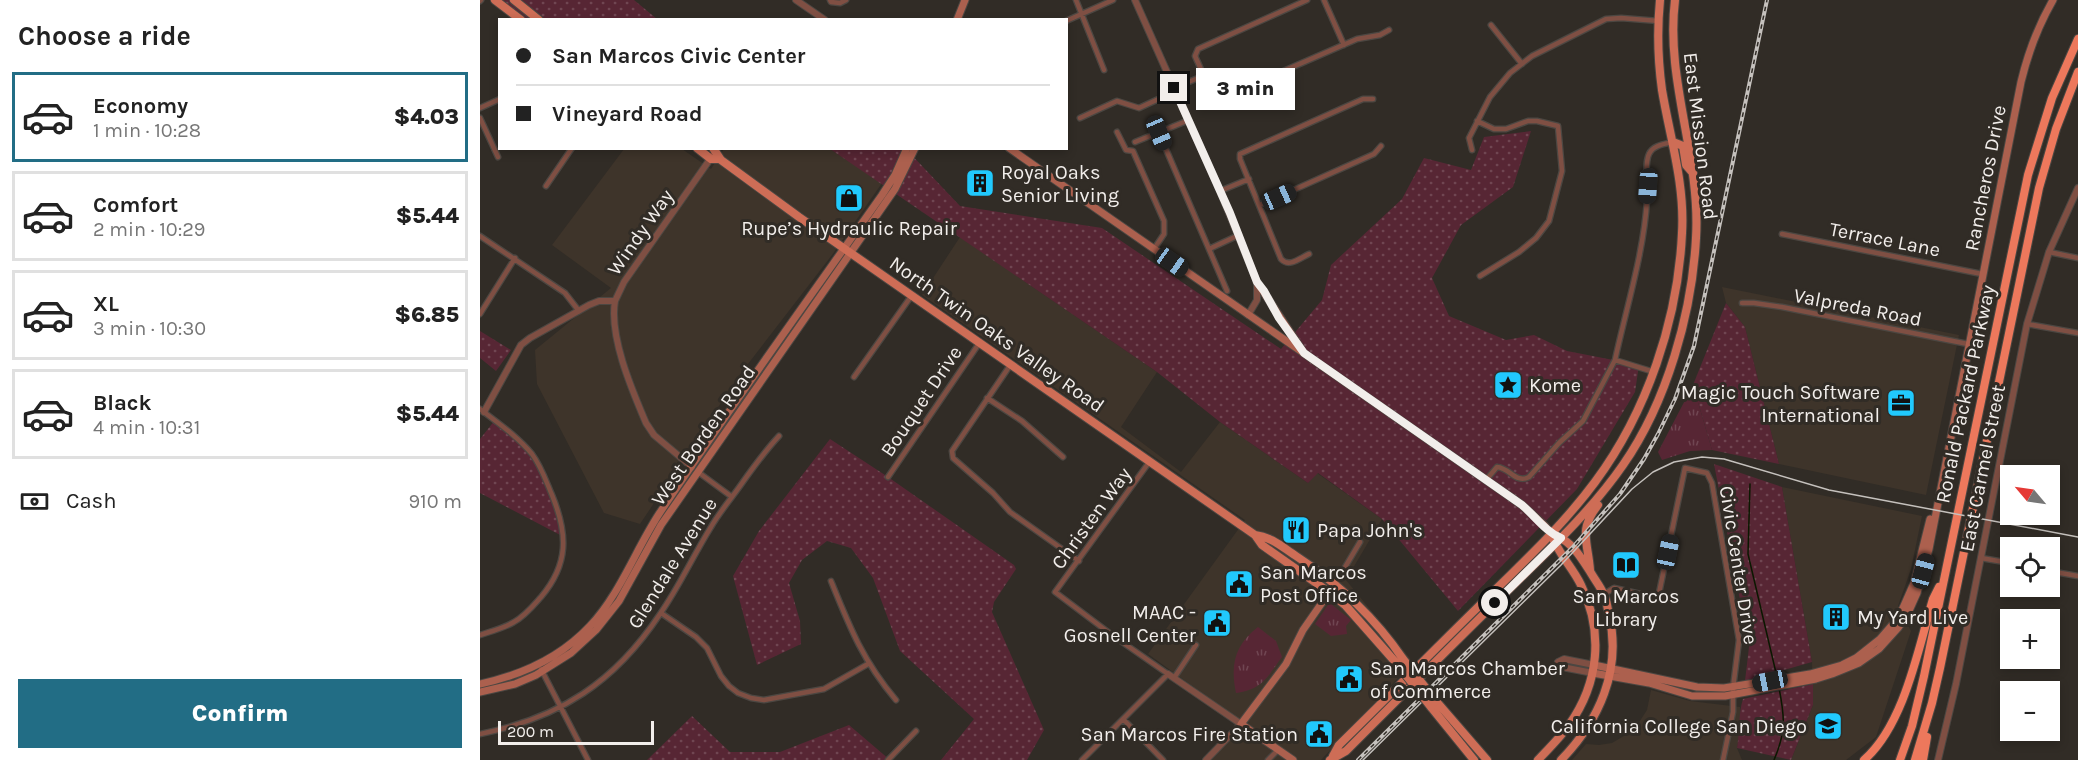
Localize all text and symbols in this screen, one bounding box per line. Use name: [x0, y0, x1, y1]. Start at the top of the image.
text: Choose a ride: [18, 20, 191, 52]
text: San Marcos Civic Center: [552, 43, 805, 69]
street label: East Mission Road: [1679, 51, 1722, 221]
callout: 3 min: [1195, 67, 1294, 109]
route end: [1160, 74, 1187, 101]
text: 3 min: [1217, 77, 1274, 100]
icon: car: [21, 90, 75, 144]
text: Economy: [93, 93, 188, 119]
text: Vineyard Road: [552, 101, 702, 127]
street label: Rancheros Drive: [1960, 103, 2011, 253]
text: $4.03: [394, 104, 459, 130]
car: [1144, 113, 1174, 153]
text: 1 min · 10:28: [93, 119, 201, 142]
place label: Royal Oaks Senior Living: [1001, 161, 1119, 207]
building icon: Royal Oaks Senior Living: [964, 167, 996, 199]
car: [1638, 167, 1658, 205]
car: [1259, 181, 1299, 213]
shop icon: Rupe’s Hydraulic Repair: [833, 182, 865, 214]
street label: Windy Way: [602, 185, 678, 280]
icon: car: [21, 189, 75, 243]
text: Comfort: [93, 192, 178, 218]
text: $5.44: [396, 203, 459, 229]
place label: Rupe’s Hydraulic Repair: [741, 217, 958, 240]
street label: Terrace Lane: [1828, 217, 1942, 261]
text: 2 min · 10:29: [93, 218, 205, 241]
car: [1152, 244, 1192, 280]
street label: North Twin Oaks Valley Road: [885, 251, 1108, 417]
street label: Ronald Packard Parkway: [1931, 283, 2000, 505]
street label: Valpreda Road: [1792, 284, 1924, 331]
icon: car: [21, 288, 75, 342]
text: XL: [93, 291, 119, 317]
text: $6.85: [395, 302, 459, 328]
text: 3 min · 10:30: [93, 317, 206, 340]
street label: Bouquet Drive: [876, 342, 967, 461]
street label: West Borden Road: [646, 361, 760, 510]
place icon: Kome: [1492, 369, 1524, 401]
place label: Kome: [1529, 374, 1581, 397]
place label: Magic Touch Software International: [1681, 381, 1880, 427]
street label: East Carmel Street: [1955, 382, 2010, 554]
icon: car: [21, 387, 75, 441]
office icon: Magic Touch Software International: [1885, 387, 1917, 419]
text: Black: [93, 390, 152, 416]
text: $5.44: [396, 401, 459, 427]
text: 4 min · 10:31: [93, 416, 200, 439]
street label: Christen Way: [1047, 463, 1136, 574]
north arrow: [2000, 465, 2060, 525]
map controls: [2000, 465, 2060, 741]
street label: Civic Center Drive: [1715, 484, 1762, 646]
icon: cash: [18, 485, 51, 518]
text: Cash: [66, 488, 116, 514]
text: 910 m: [408, 490, 462, 513]
street label: Glendale Avenue: [623, 494, 722, 633]
restaurant icon: Papa John's: [1280, 514, 1312, 546]
place label: Papa John's: [1317, 519, 1423, 542]
car: [1655, 533, 1681, 571]
button: locate: [2000, 537, 2060, 597]
library icon: San Marcos Library: [1610, 549, 1642, 581]
car: [1910, 551, 1936, 591]
place label: San Marcos Post Office: [1260, 561, 1367, 607]
public building icon: San Marcos Post Office: [1223, 568, 1255, 600]
place label: San Marcos Library: [1573, 585, 1679, 631]
route start: [1481, 589, 1508, 616]
place label: MAAC - Gosnell Center: [1064, 601, 1197, 647]
building icon: My Yard Live: [1820, 601, 1852, 633]
place label: My Yard Live: [1857, 606, 1968, 629]
public building icon: MAAC - Gosnell Center: [1201, 607, 1233, 639]
button: +: [2000, 609, 2060, 669]
place label: San Marcos Chamber of Commerce: [1370, 657, 1566, 703]
public building icon: San Marcos Chamber of Commerce: [1333, 663, 1365, 695]
car: [1751, 669, 1789, 693]
button: Confirm: [18, 679, 462, 748]
button: −: [2000, 681, 2060, 741]
school or university icon: California College San Diego: [1812, 710, 1844, 742]
place label: California College San Diego: [1551, 715, 1807, 738]
scale bar: [498, 718, 654, 746]
public building icon: San Marcos Fire Station: [1303, 718, 1335, 750]
text: 200 m: [507, 722, 554, 741]
place label: San Marcos Fire Station: [1081, 723, 1298, 746]

